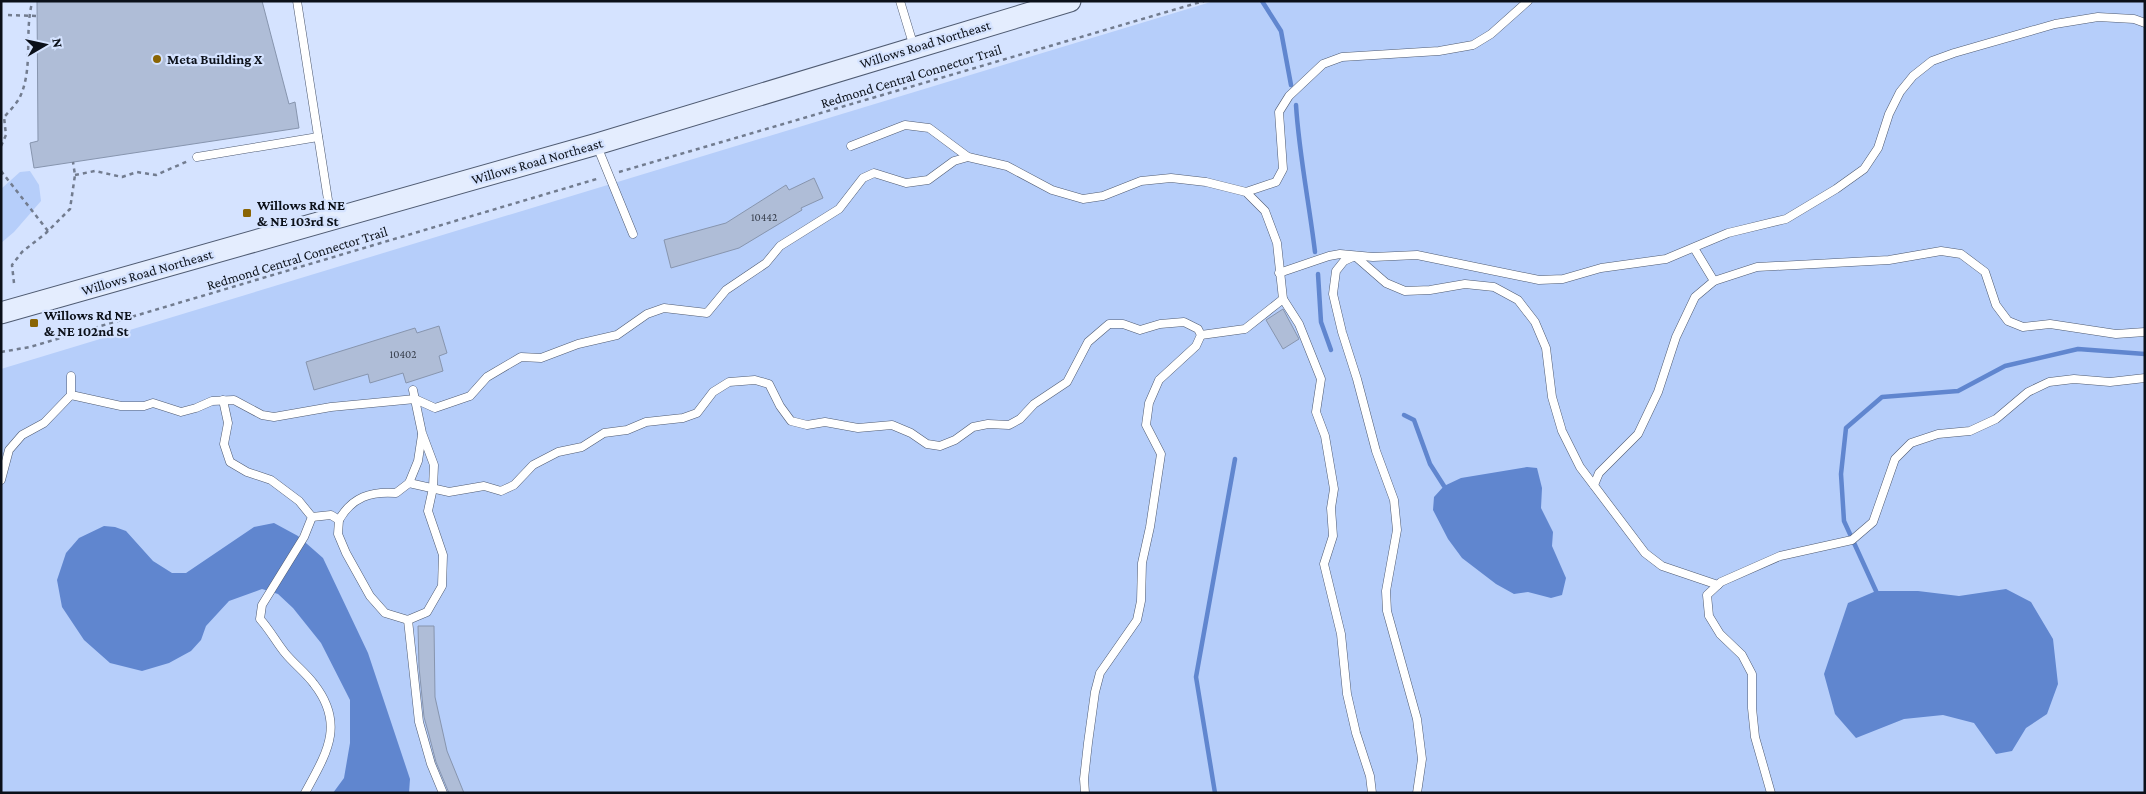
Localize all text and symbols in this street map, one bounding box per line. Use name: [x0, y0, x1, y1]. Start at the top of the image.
street label: Willows Road Northeast: [858, 16, 993, 72]
north arrow: [20, 20, 70, 70]
text: N: [49, 37, 67, 49]
street label: Redmond Central Connector Trail: [819, 41, 1004, 111]
place label: Meta Building X: [167, 51, 263, 67]
marker: Meta Building X: [151, 53, 163, 65]
street label: Willows Road Northeast: [469, 134, 605, 187]
place label: Willows Rd NE & NE 103rd St: [256, 197, 345, 229]
marker: Willows Rd NE & NE 103rd St: [241, 207, 253, 219]
house number: 10442: [751, 211, 777, 223]
street label: Redmond Central Connector Trail: [205, 223, 390, 293]
street label: Willows Road Northeast: [79, 245, 215, 298]
place label: Willows Rd NE & NE 102nd St: [43, 307, 132, 339]
marker: Willows Rd NE & NE 102nd St: [28, 317, 40, 329]
house number: 10402: [390, 348, 416, 360]

